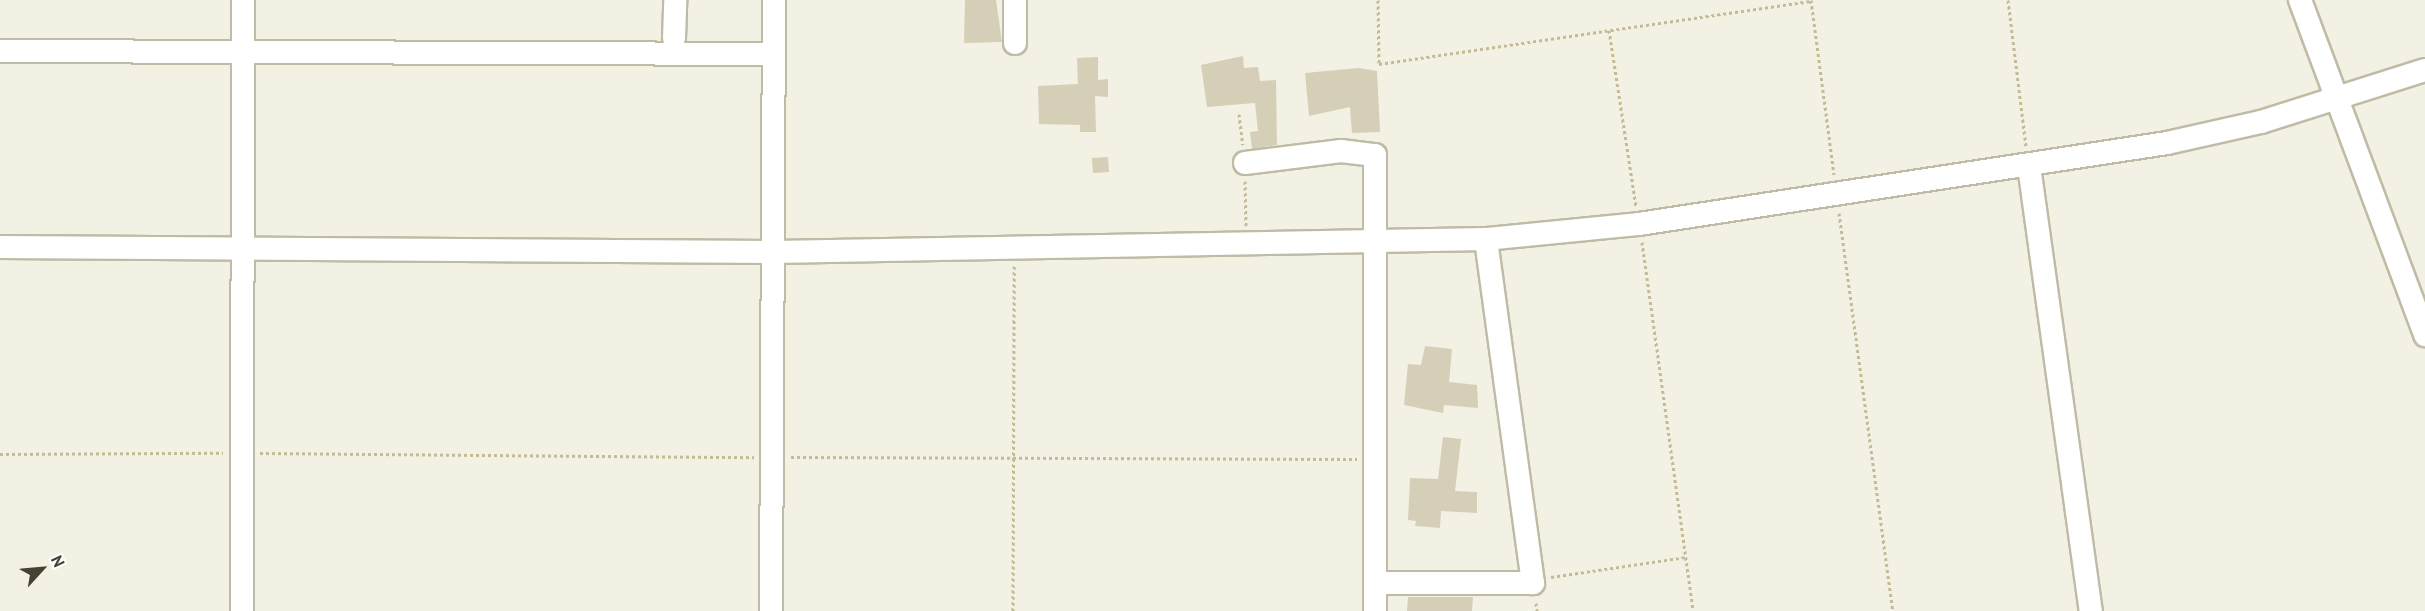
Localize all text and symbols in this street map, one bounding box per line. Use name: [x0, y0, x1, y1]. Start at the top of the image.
north arrow: [12, 539, 72, 599]
text: N: [47, 552, 69, 570]

